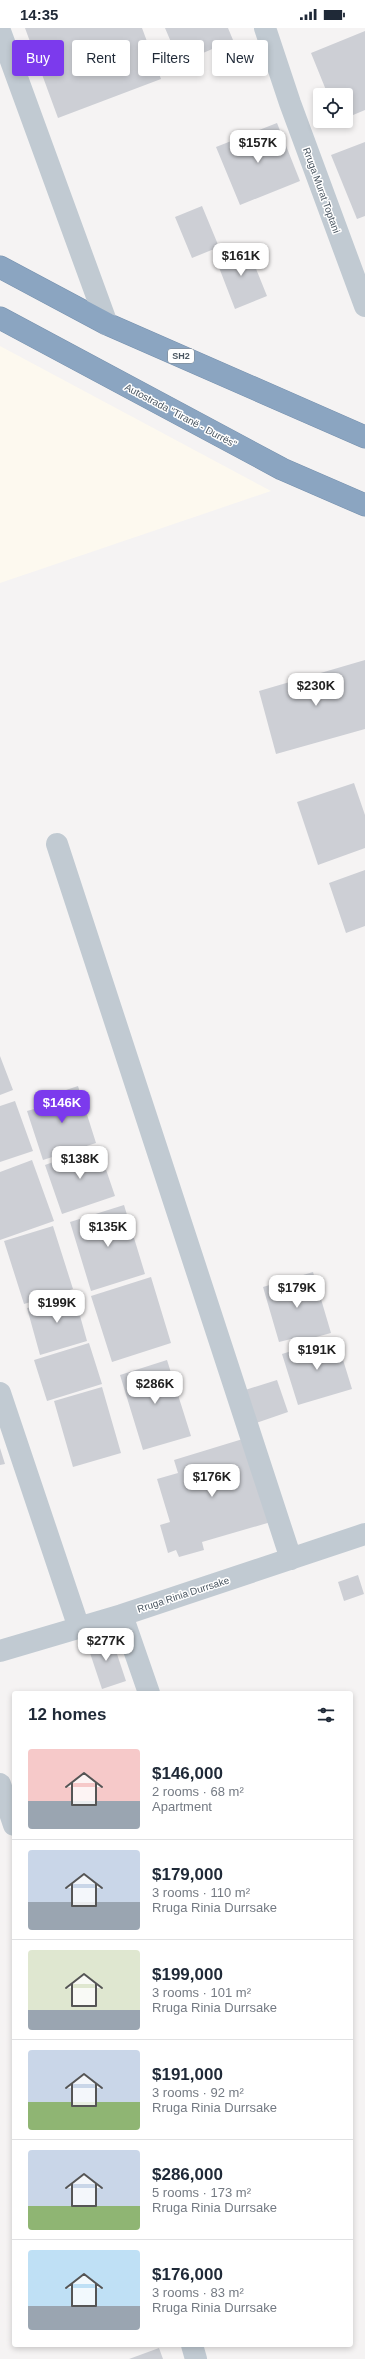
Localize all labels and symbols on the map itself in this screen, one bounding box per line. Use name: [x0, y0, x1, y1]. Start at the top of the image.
pin: $157K: [230, 130, 286, 164]
street label: Rruga Murat Toptani: [301, 146, 342, 235]
pin: $161K: [213, 243, 269, 277]
road number: SH2: [168, 349, 194, 363]
street label: Autostrada "Tiranë - Durrës": [123, 381, 239, 450]
pin: $230K: [288, 673, 344, 707]
pin: $146K: [34, 1090, 90, 1124]
pin: $138K: [52, 1146, 108, 1180]
pin: $135K: [80, 1214, 136, 1248]
pin: $179K: [269, 1275, 325, 1309]
pin: $199K: [29, 1290, 85, 1324]
pin: $191K: [289, 1337, 345, 1371]
pin: $286K: [127, 1371, 183, 1405]
pin: $176K: [184, 1464, 240, 1498]
street label: Rruga Rinia Durrsake: [136, 1574, 231, 1615]
pin: $277K: [78, 1628, 134, 1662]

